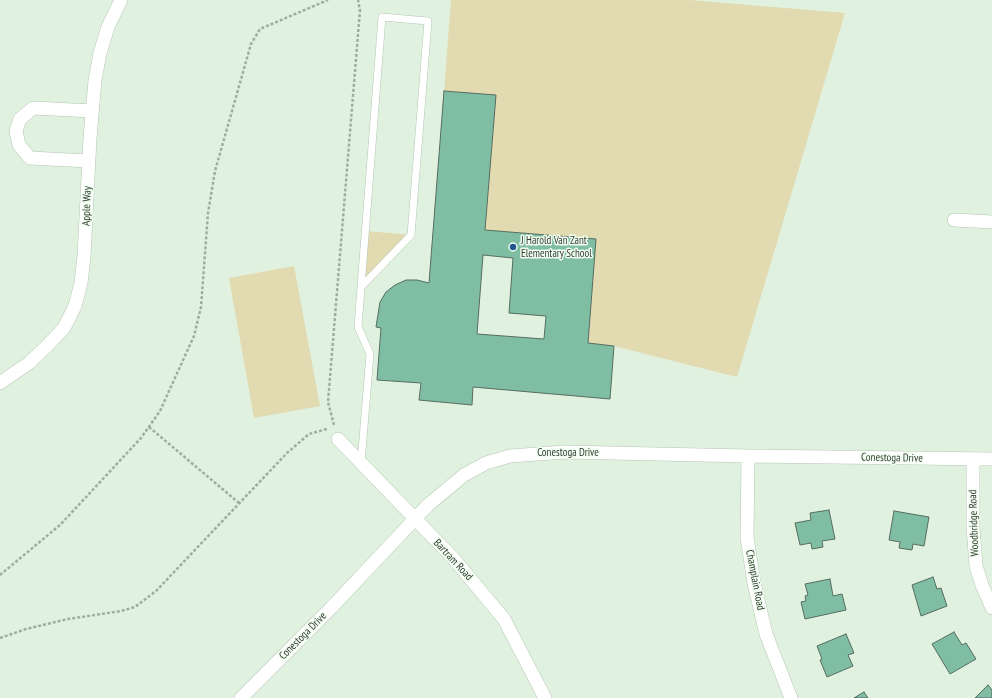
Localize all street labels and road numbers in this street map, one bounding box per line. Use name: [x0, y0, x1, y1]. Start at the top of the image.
street label: Apple Way: [80, 186, 94, 226]
street label: Conestoga Drive: [537, 446, 599, 460]
street label: Conestoga Drive: [861, 451, 923, 465]
street label: Woodbridge Road: [966, 489, 982, 557]
street label: Bartram Road: [431, 537, 475, 583]
street label: Champlain Road: [743, 549, 767, 611]
street label: Conestoga Drive: [277, 610, 329, 662]

